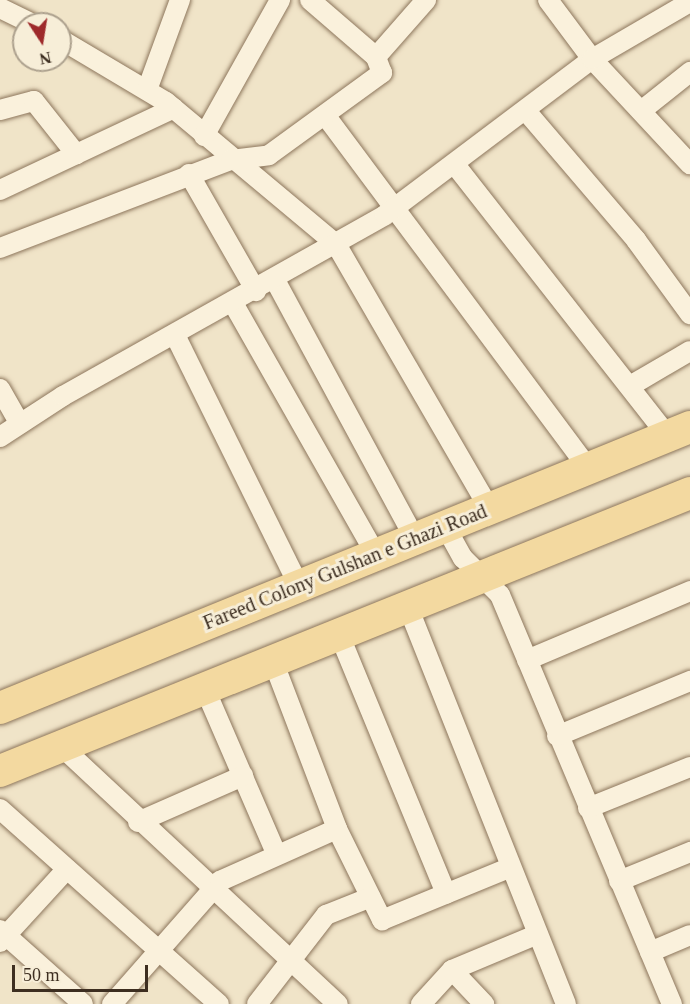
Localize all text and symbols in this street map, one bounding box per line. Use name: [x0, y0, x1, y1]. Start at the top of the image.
north arrow: [12, 12, 72, 72]
text: N: [38, 49, 53, 68]
street label: Fareed Colony Gulshan e Ghazi Road: [200, 499, 490, 635]
scale bar: [15, 953, 152, 991]
text: 50 m: [23, 965, 60, 985]

